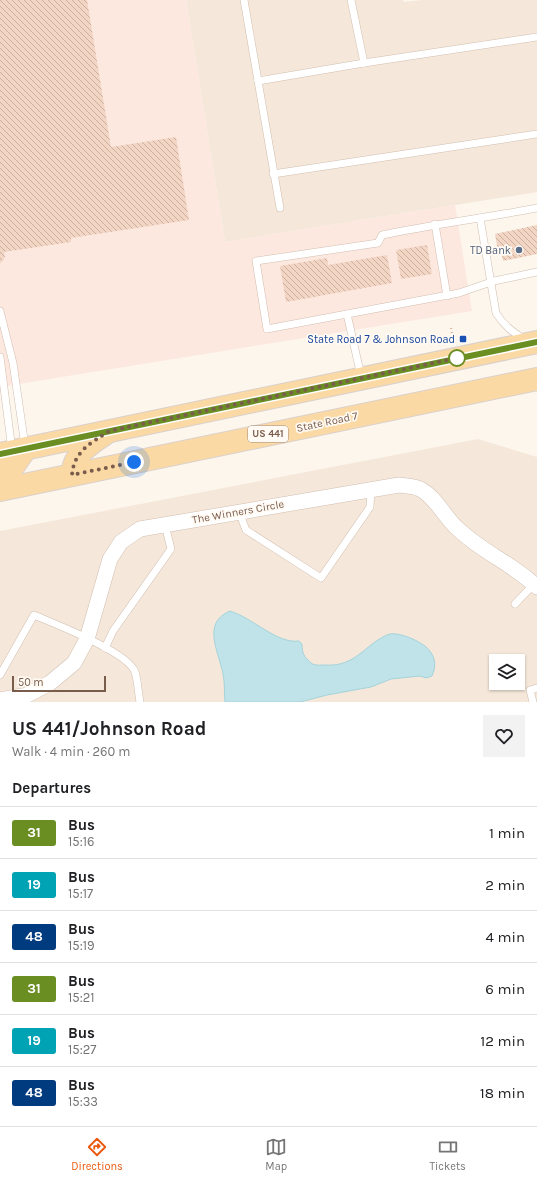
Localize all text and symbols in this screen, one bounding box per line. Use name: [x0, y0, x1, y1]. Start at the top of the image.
place label: TD Bank: [470, 244, 511, 257]
marker: TD Bank: [514, 245, 524, 255]
place label: State Road 7 & Johnson Road: [307, 333, 455, 346]
marker: State Road 7 & Johnson Road: [458, 334, 468, 344]
unlabelled marker: [448, 349, 466, 367]
street label: State Road 7: [295, 409, 359, 435]
road number: US 441: [248, 426, 288, 442]
your location: [124, 452, 144, 472]
street label: The Winners Circle: [191, 497, 285, 526]
map controls: [489, 654, 525, 690]
button: layers: [489, 654, 525, 690]
scale bar: [12, 674, 106, 693]
text: 50 m: [18, 676, 44, 689]
button: heart: [483, 715, 525, 757]
text: US 441/Johnson Road: [12, 718, 206, 740]
text: Walk · 4 min · 260 m: [12, 744, 131, 759]
text: Departures: [12, 779, 91, 797]
text: Bus: [68, 816, 95, 834]
text: 31: [27, 824, 41, 841]
text: 1 min: [489, 824, 525, 842]
text: 15:16: [68, 834, 94, 849]
text: Bus: [68, 868, 95, 886]
text: 19: [27, 876, 41, 893]
text: 2 min: [485, 876, 525, 894]
text: 15:17: [68, 886, 93, 901]
text: Bus: [68, 920, 95, 938]
text: 48: [25, 928, 43, 945]
text: 4 min: [486, 928, 525, 946]
text: 15:19: [68, 938, 94, 953]
text: Bus: [68, 972, 95, 990]
text: 31: [27, 980, 41, 997]
text: 6 min: [485, 980, 525, 998]
text: 15:21: [68, 990, 94, 1005]
text: Bus: [68, 1024, 95, 1042]
text: 19: [27, 1032, 41, 1049]
text: 12 min: [480, 1032, 525, 1050]
text: 15:27: [68, 1042, 96, 1057]
text: Bus: [68, 1076, 95, 1094]
text: 48: [25, 1084, 43, 1101]
text: 18 min: [480, 1084, 525, 1102]
text: 15:33: [68, 1094, 98, 1109]
tab: Directions: [71, 1136, 123, 1173]
tab: Map: [265, 1136, 287, 1173]
tab: Tickets: [430, 1136, 466, 1173]

